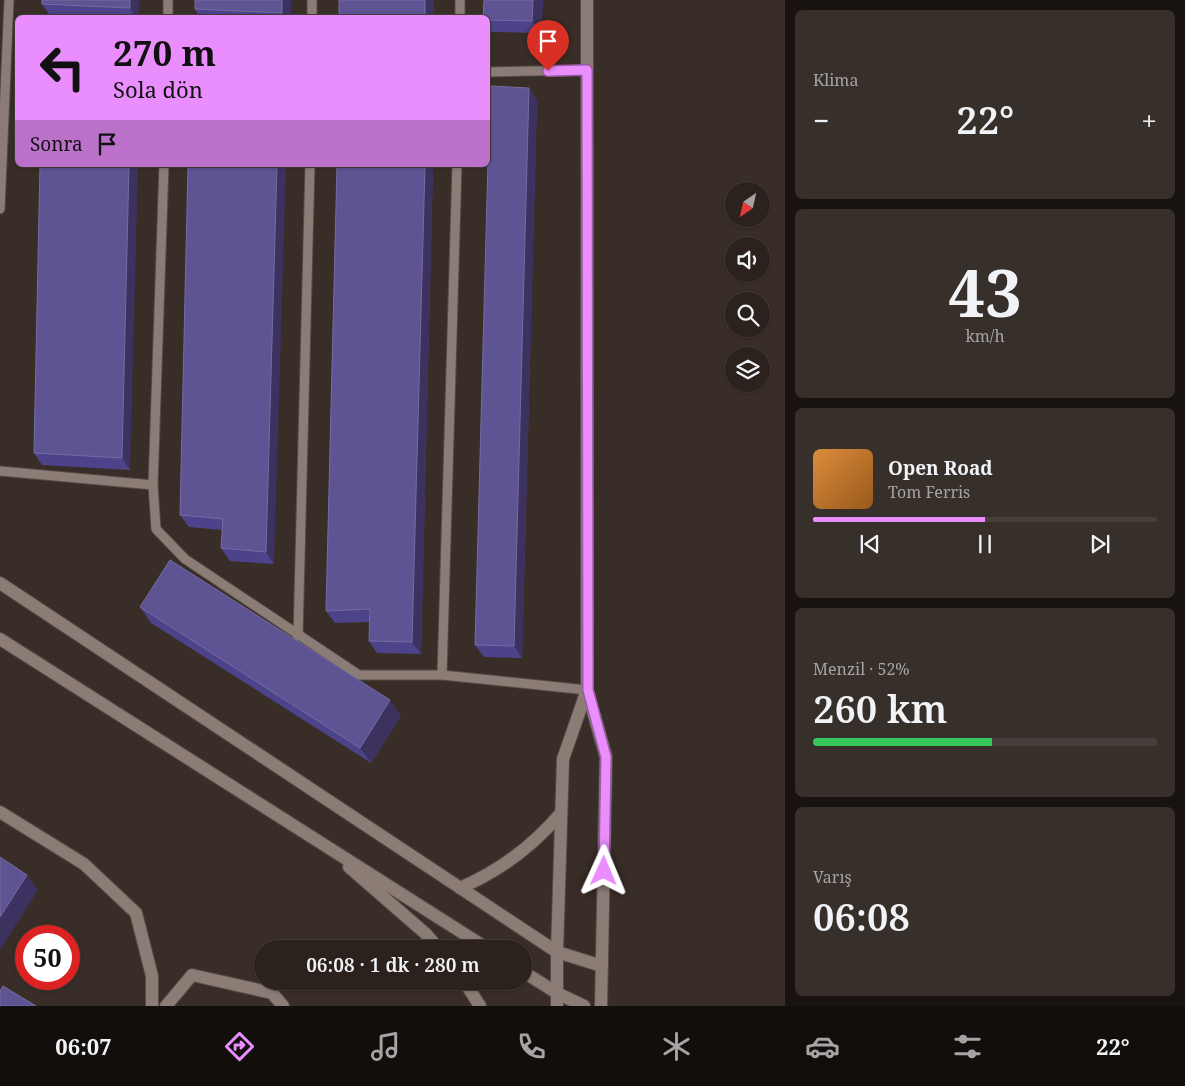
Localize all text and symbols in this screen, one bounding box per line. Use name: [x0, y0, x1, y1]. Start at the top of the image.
pin: [527, 20, 569, 71]
icon: arrive: [534, 27, 562, 55]
text: 270 m: [113, 29, 216, 76]
icon: left: [30, 35, 95, 100]
text: Klima: [813, 69, 858, 91]
text: Sola dön: [113, 74, 203, 104]
text: 22°: [956, 93, 1014, 145]
text: −: [813, 101, 829, 139]
text: +: [1141, 101, 1157, 139]
icon: arrive: [93, 130, 121, 158]
text: Sonra: [30, 131, 83, 157]
north arrow: [725, 182, 770, 228]
map controls: [725, 182, 770, 392]
button: sound: [725, 237, 770, 282]
text: 43: [948, 248, 1022, 336]
button: search: [725, 292, 770, 337]
text: km/h: [965, 325, 1005, 347]
button: layers: [725, 347, 770, 392]
text: Open Road: [888, 455, 993, 481]
text: Tom Ferris: [888, 481, 970, 503]
icon: previous: [856, 530, 884, 558]
icon: pause: [971, 530, 999, 558]
icon: next: [1086, 530, 1114, 558]
text: Menzil · 52%: [813, 658, 910, 680]
text: 260 km: [813, 682, 947, 734]
position arrow: [577, 844, 629, 896]
text: Varış: [813, 866, 852, 888]
text: 06:08: [813, 890, 910, 942]
speed limit sign: 50: [15, 925, 80, 990]
text: 06:08 · 1 dk · 280 m: [306, 952, 480, 978]
icon: directions: [222, 1029, 257, 1064]
icon: music: [368, 1029, 403, 1064]
icon: phone: [514, 1029, 549, 1064]
icon: climate: [659, 1029, 694, 1064]
icon: car: [805, 1029, 840, 1064]
icon: filters: [950, 1029, 985, 1064]
text: 06:07: [55, 1031, 112, 1061]
text: 22°: [1096, 1031, 1130, 1061]

